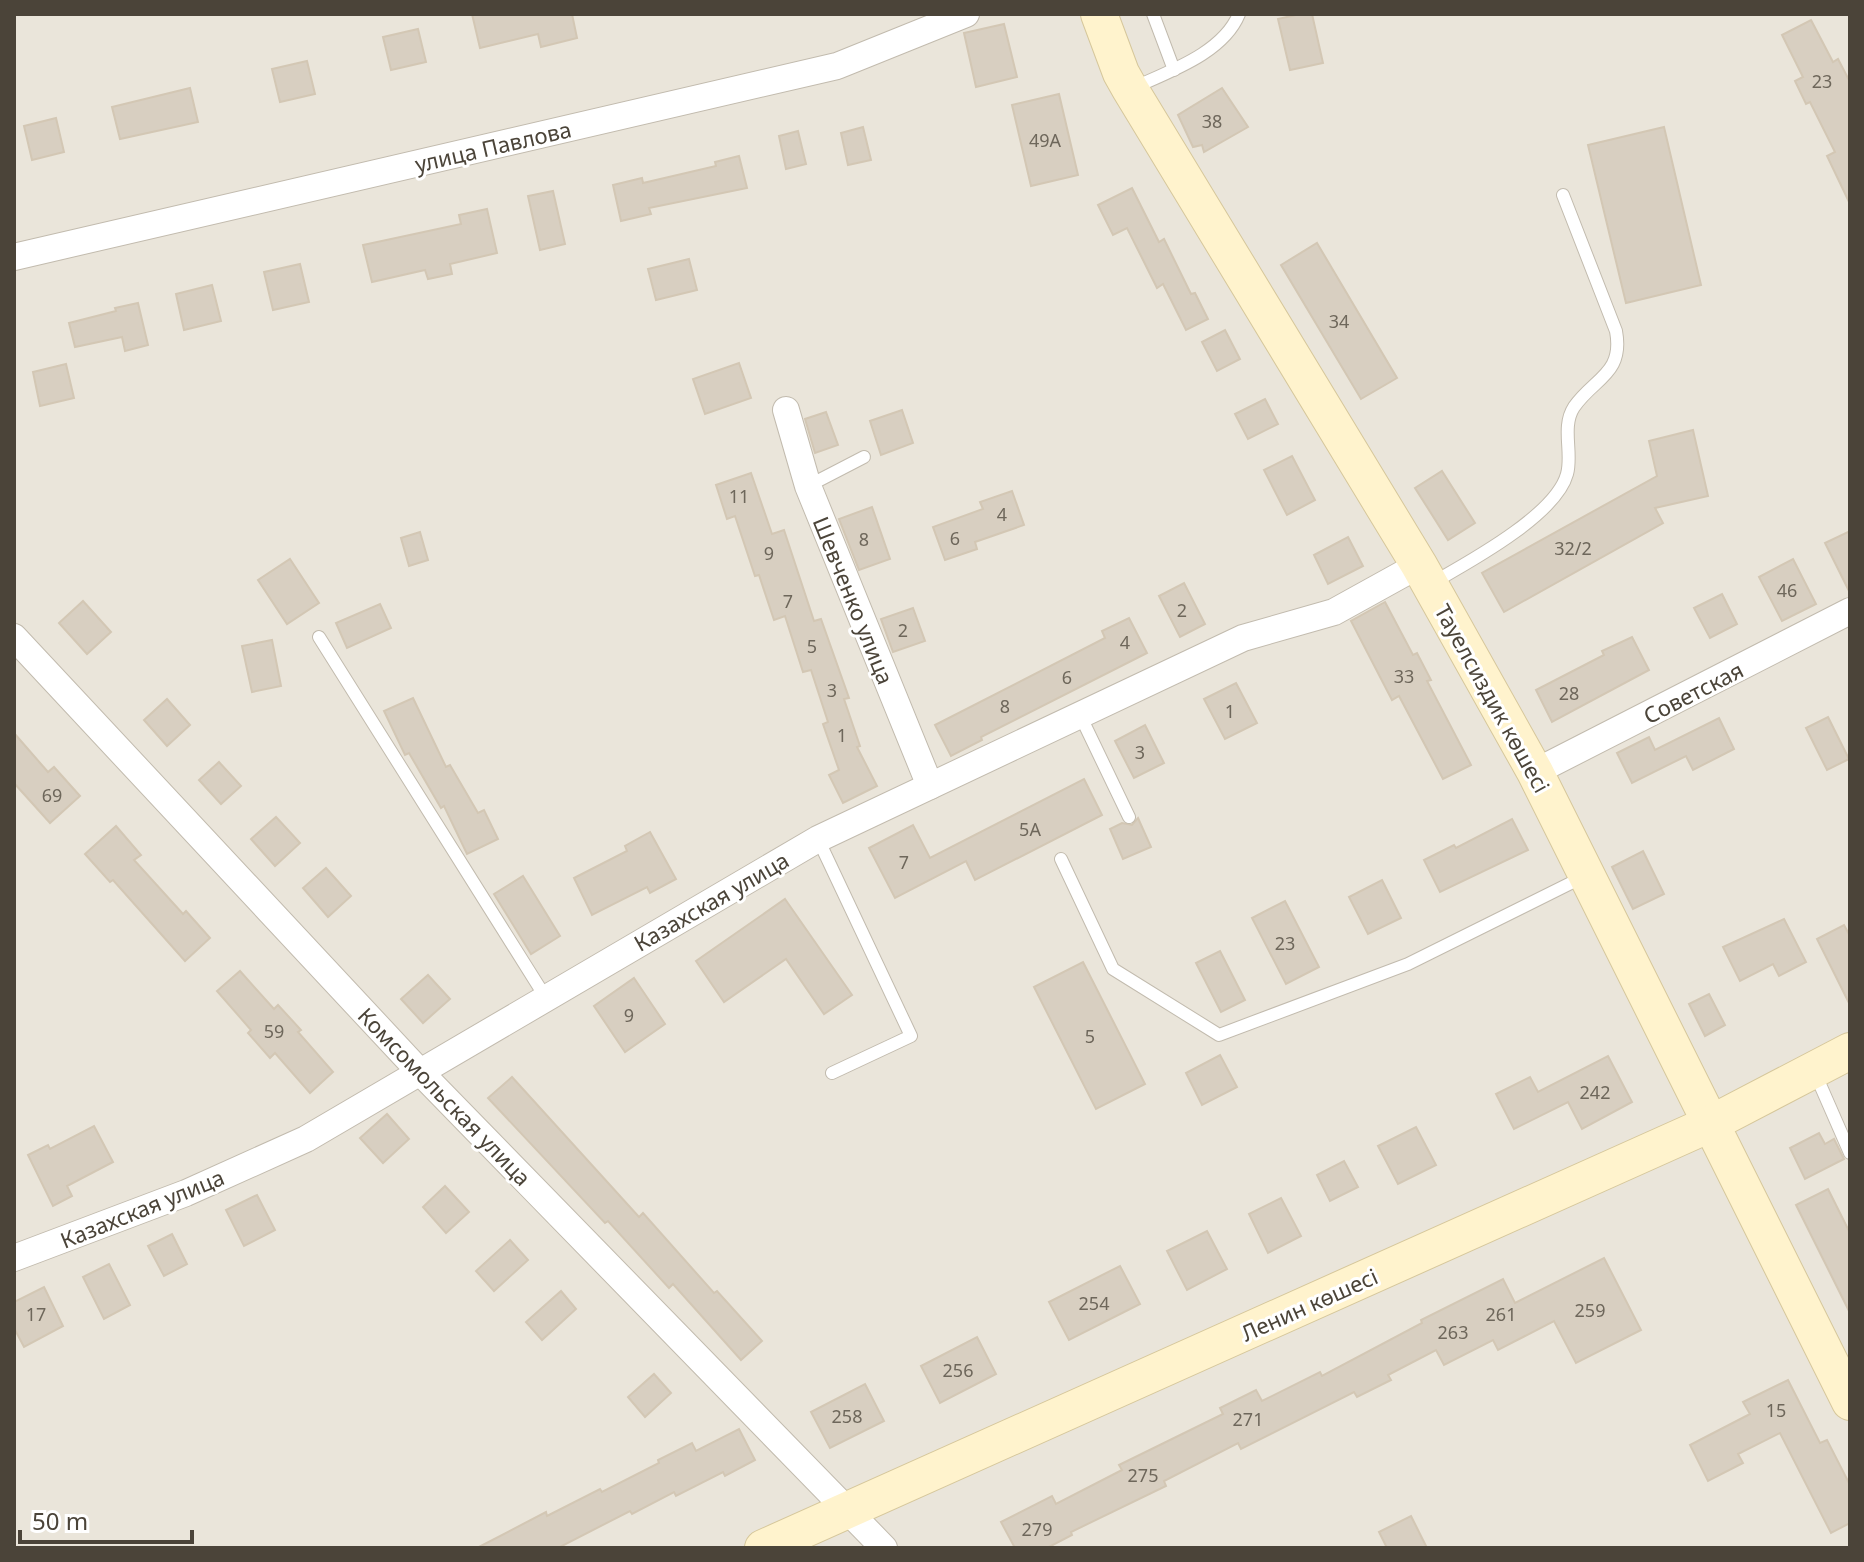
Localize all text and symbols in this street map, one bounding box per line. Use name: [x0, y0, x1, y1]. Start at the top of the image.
house number: 23: [1812, 69, 1832, 93]
house number: 38: [1202, 109, 1222, 133]
street label: улица Павлова: [412, 113, 574, 179]
house number: 49А: [1029, 128, 1062, 152]
house number: 34: [1329, 309, 1349, 333]
house number: 11: [729, 484, 749, 508]
house number: 4: [997, 502, 1007, 526]
street label: Шевченко улица: [807, 512, 901, 688]
house number: 6: [950, 526, 960, 550]
house number: 8: [859, 527, 869, 551]
house number: 32/2: [1554, 536, 1592, 560]
house number: 9: [764, 541, 774, 565]
house number: 46: [1777, 578, 1797, 602]
house number: 7: [783, 589, 793, 613]
house number: 2: [1177, 598, 1187, 622]
street label: Тауелсиздик көшесі: [1429, 598, 1557, 798]
house number: 2: [898, 618, 908, 642]
house number: 4: [1120, 630, 1130, 654]
house number: 5: [807, 634, 817, 658]
street label: Советская: [1638, 654, 1748, 730]
house number: 33: [1394, 664, 1414, 688]
house number: 6: [1062, 665, 1072, 689]
house number: 3: [827, 678, 837, 702]
house number: 28: [1559, 681, 1579, 705]
house number: 8: [1000, 694, 1010, 718]
house number: 1: [1225, 699, 1235, 723]
house number: 1: [837, 723, 847, 747]
house number: 3: [1135, 740, 1145, 764]
house number: 69: [42, 783, 62, 807]
house number: 5А: [1019, 817, 1041, 841]
street label: Казахская улица: [628, 844, 794, 958]
house number: 7: [899, 850, 909, 874]
house number: 23: [1275, 931, 1295, 955]
street label: Комсомольская улица: [352, 1000, 538, 1192]
house number: 9: [624, 1003, 634, 1027]
house number: 59: [264, 1019, 284, 1043]
house number: 5: [1085, 1024, 1095, 1048]
house number: 242: [1580, 1080, 1610, 1104]
street label: Казахская улица: [56, 1161, 228, 1255]
street label: Ленин көшесі: [1236, 1260, 1382, 1348]
house number: 254: [1079, 1291, 1109, 1315]
house number: 259: [1575, 1298, 1605, 1322]
house number: 17: [26, 1302, 46, 1326]
house number: 261: [1486, 1302, 1516, 1326]
house number: 263: [1438, 1320, 1468, 1344]
house number: 256: [943, 1358, 973, 1382]
house number: 15: [1766, 1398, 1786, 1422]
house number: 258: [832, 1404, 862, 1428]
house number: 271: [1233, 1407, 1263, 1431]
house number: 275: [1128, 1463, 1158, 1487]
scale bar: [20, 1494, 192, 1544]
text: 50 m: [32, 1504, 88, 1537]
house number: 279: [1022, 1517, 1052, 1541]

